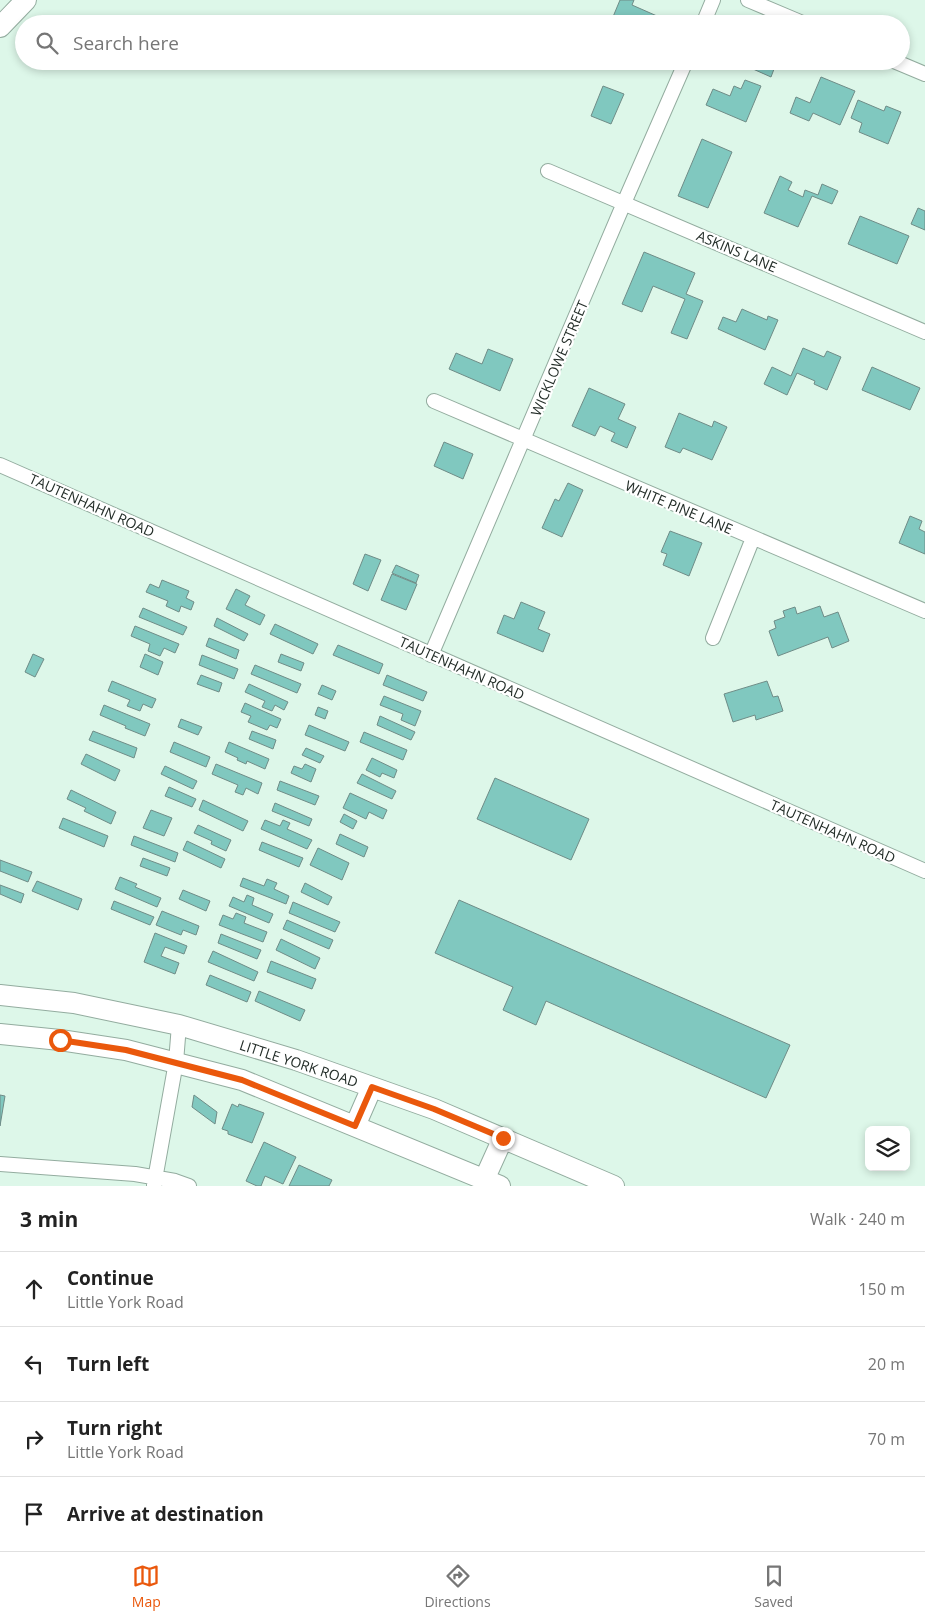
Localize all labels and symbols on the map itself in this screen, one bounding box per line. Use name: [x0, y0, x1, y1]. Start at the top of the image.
street label: ASKINS LANE: [694, 226, 780, 276]
street label: WICKLOWE STREET: [526, 297, 592, 419]
street label: TAUTENHAHN ROAD: [26, 469, 158, 541]
street label: WHITE PINE LANE: [622, 476, 736, 538]
street label: TAUTENHAHN ROAD: [396, 632, 528, 704]
street label: TAUTENHAHN ROAD: [767, 795, 899, 867]
route start: [49, 1029, 72, 1052]
street label: LITTLE YORK ROAD: [237, 1035, 361, 1091]
route end: [492, 1127, 515, 1150]

